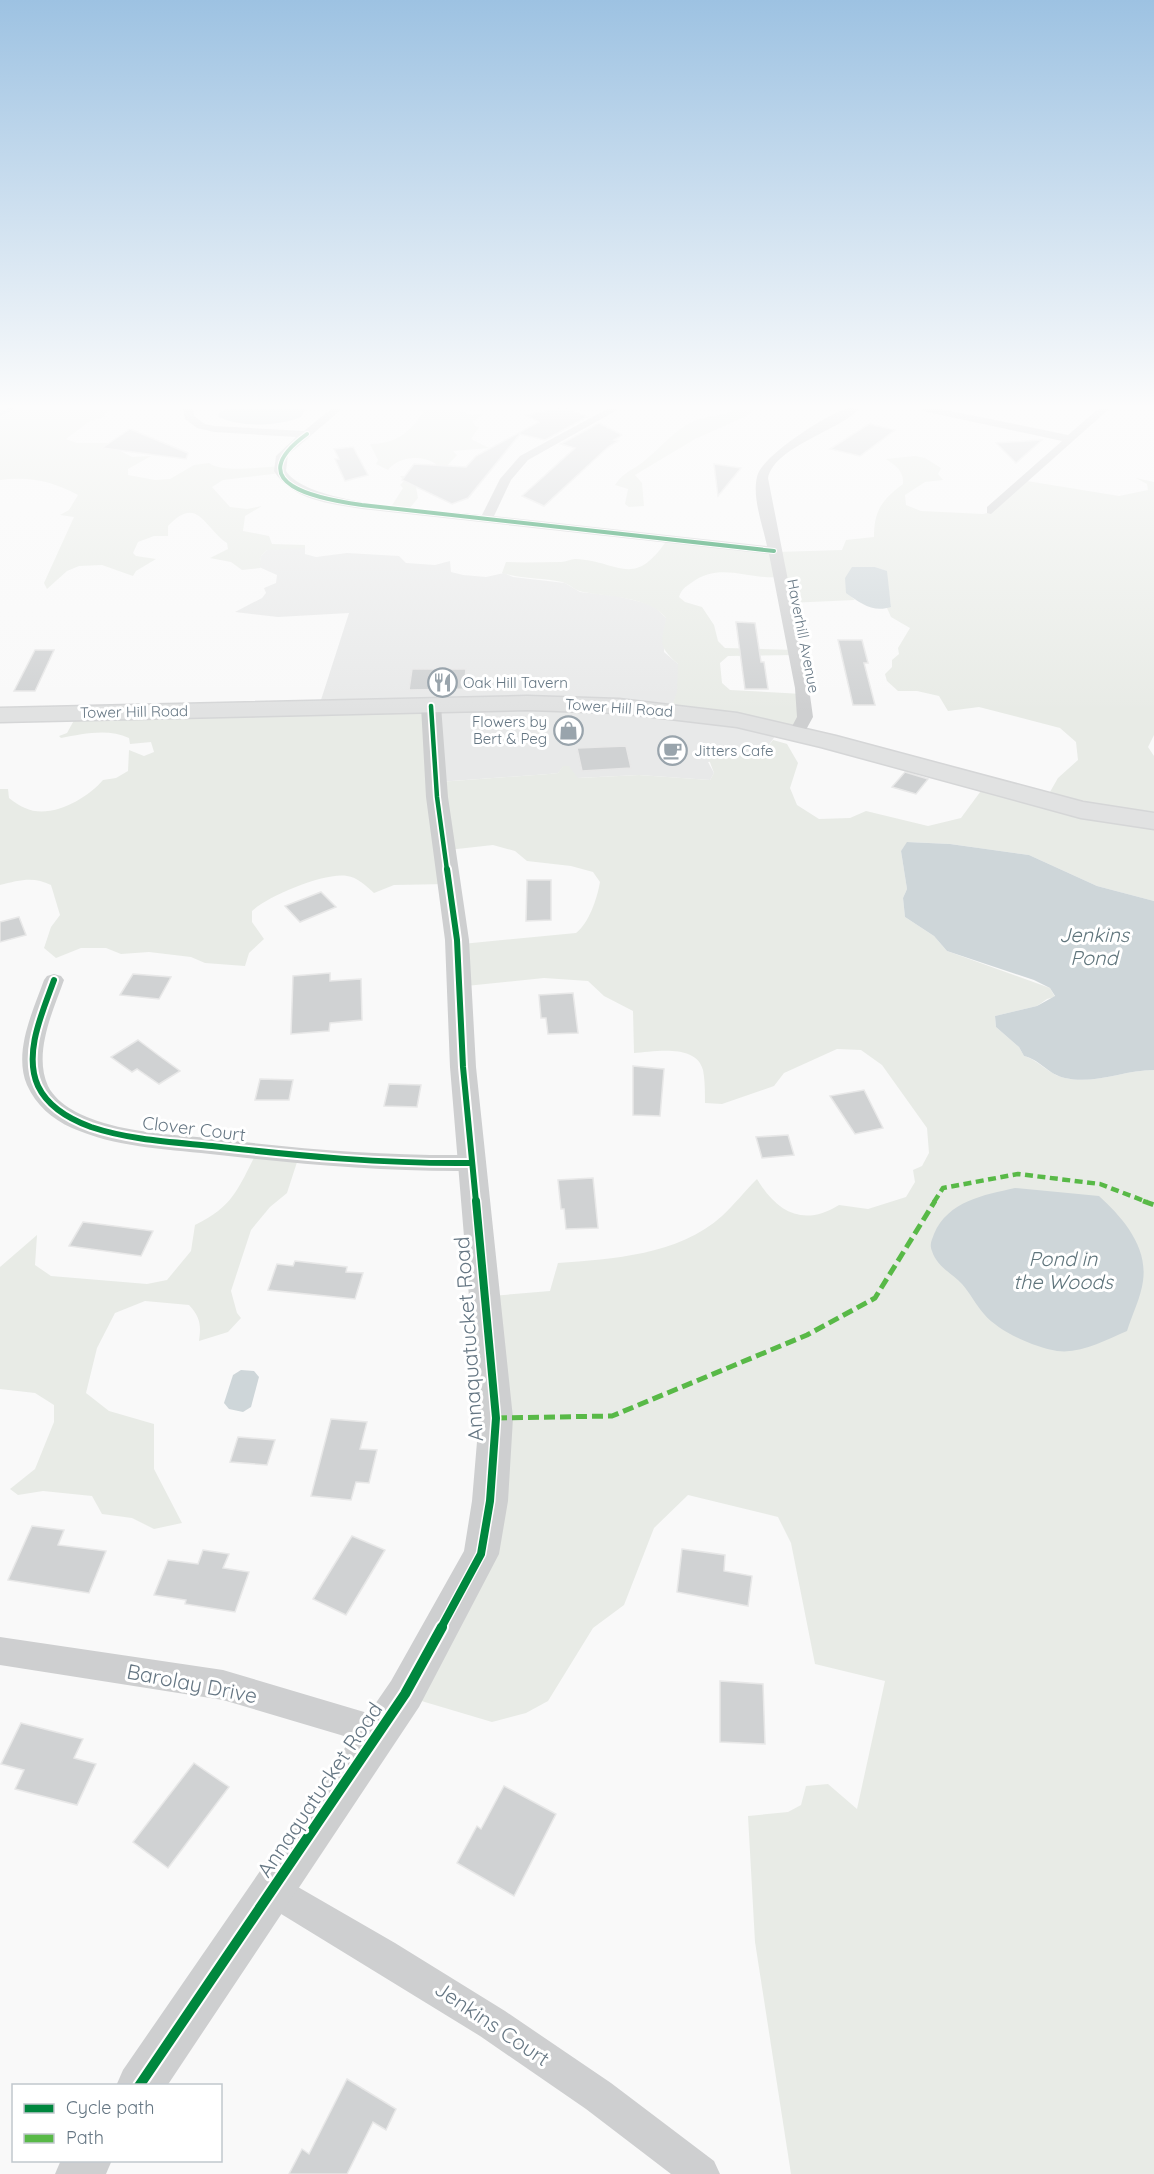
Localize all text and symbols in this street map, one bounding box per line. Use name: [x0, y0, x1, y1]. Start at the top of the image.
street label: Haverhill Avenue: [783, 577, 824, 695]
restaurant icon: Oak Hill Tavern: [426, 667, 458, 699]
place label: Oak Hill Tavern: [463, 673, 568, 692]
street label: Tower Hill Road: [564, 694, 674, 721]
street label: Tower Hill Road: [80, 701, 188, 722]
place label: Flowers by Bert & Peg: [472, 712, 547, 748]
shop icon: Flowers by Bert & Peg: [552, 715, 584, 747]
cafe icon: Jitters Cafe: [657, 735, 689, 767]
place label: Jitters Cafe: [694, 741, 773, 760]
water label: Jenkins Pond: [1059, 922, 1131, 970]
street label: Clover Court: [141, 1111, 247, 1146]
street label: Annaquatucket Road: [448, 1236, 488, 1442]
water label: Pond in the Woods: [1013, 1246, 1114, 1294]
street label: Barolay Drive: [125, 1658, 260, 1708]
street label: Annaquatucket Road: [251, 1697, 387, 1882]
street label: Jenkins Court: [430, 1975, 555, 2071]
legend: [12, 2084, 222, 2162]
text: Cycle path: [66, 2096, 154, 2119]
text: Path: [66, 2126, 104, 2149]

